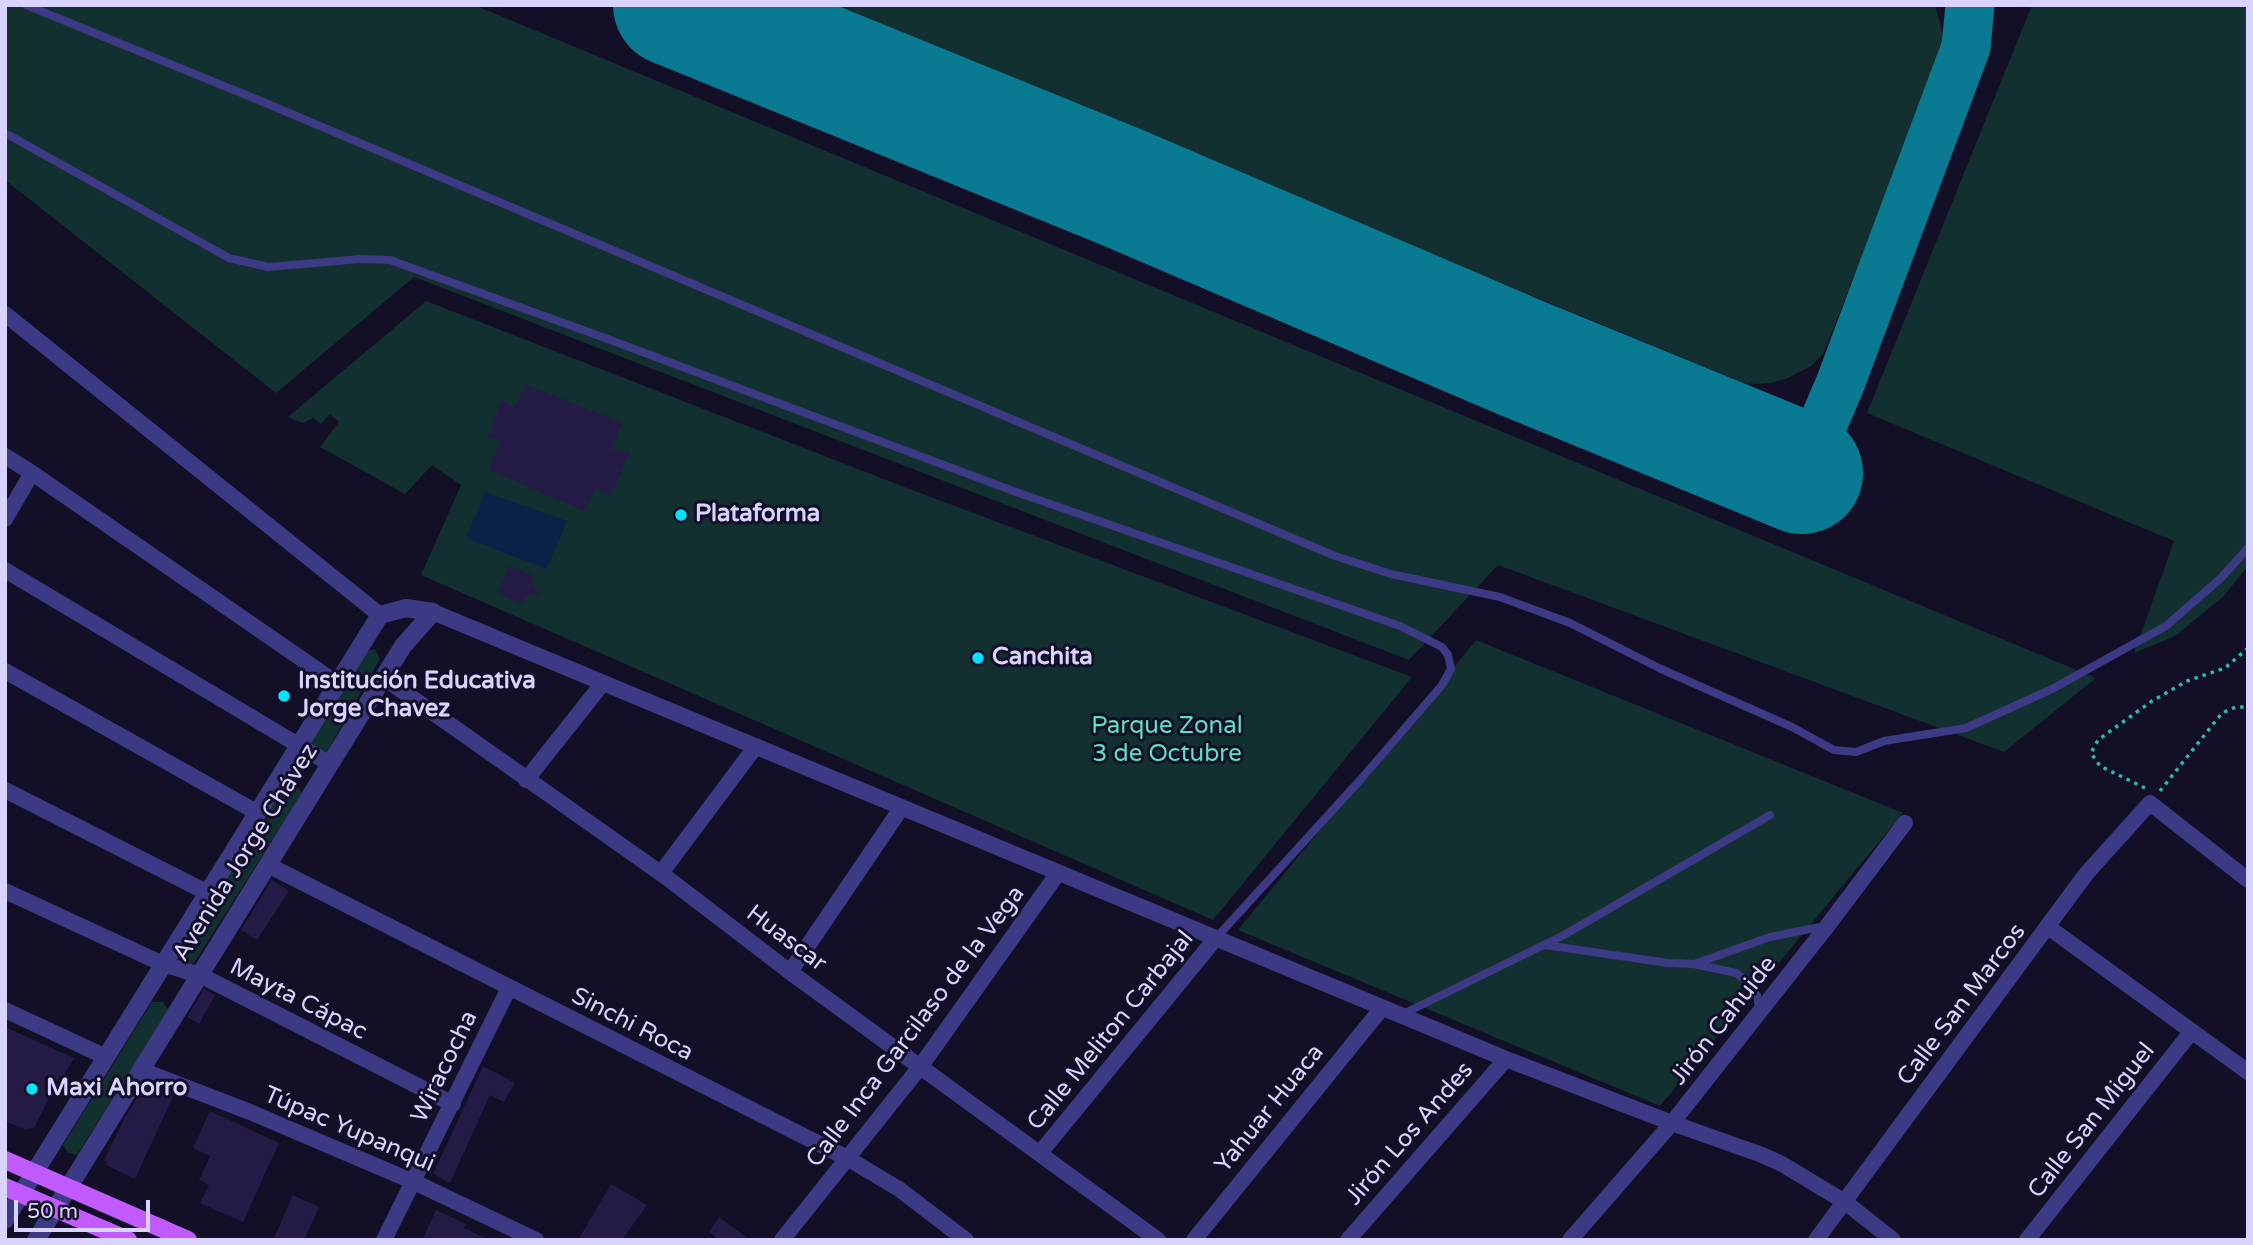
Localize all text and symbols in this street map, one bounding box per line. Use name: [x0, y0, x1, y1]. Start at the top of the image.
place label: Plataforma: [695, 501, 820, 529]
marker: Plataforma: [673, 507, 689, 523]
place label: Canchita: [992, 644, 1093, 672]
marker: Canchita: [970, 650, 986, 666]
place label: Institución Educativa Jorge Chavez: [298, 668, 536, 724]
marker: Institución Educativa Jorge Chavez: [276, 688, 292, 704]
park label: Parque Zonal 3 de Octubre: [1091, 713, 1243, 769]
street label: Avenida Jorge Chávez: [167, 739, 325, 967]
street label: Calle Inca Garcilaso de la Vega: [801, 881, 1031, 1173]
street label: Huascar: [740, 900, 832, 978]
street label: Calle San Marcos: [1892, 918, 2032, 1092]
street label: Calle Meliton Carbajal: [1022, 925, 1200, 1137]
street label: Jirón Cahuide: [1665, 951, 1783, 1091]
street label: Mayta Cápac: [224, 953, 372, 1047]
street label: Sinchi Roca: [566, 982, 698, 1068]
street label: Wiracocha: [406, 1006, 484, 1128]
street label: Calle San Miguel: [2022, 1038, 2162, 1204]
street label: Yahuar Huaca: [1209, 1039, 1331, 1179]
street label: Jirón Los Andes: [1340, 1057, 1480, 1211]
place label: Maxi Ahorro: [46, 1075, 187, 1103]
marker: Maxi Ahorro: [24, 1081, 40, 1097]
street label: Túpac Yupanqui: [259, 1081, 439, 1179]
scale bar: [18, 1186, 154, 1230]
text: 50 m: [27, 1199, 78, 1224]

